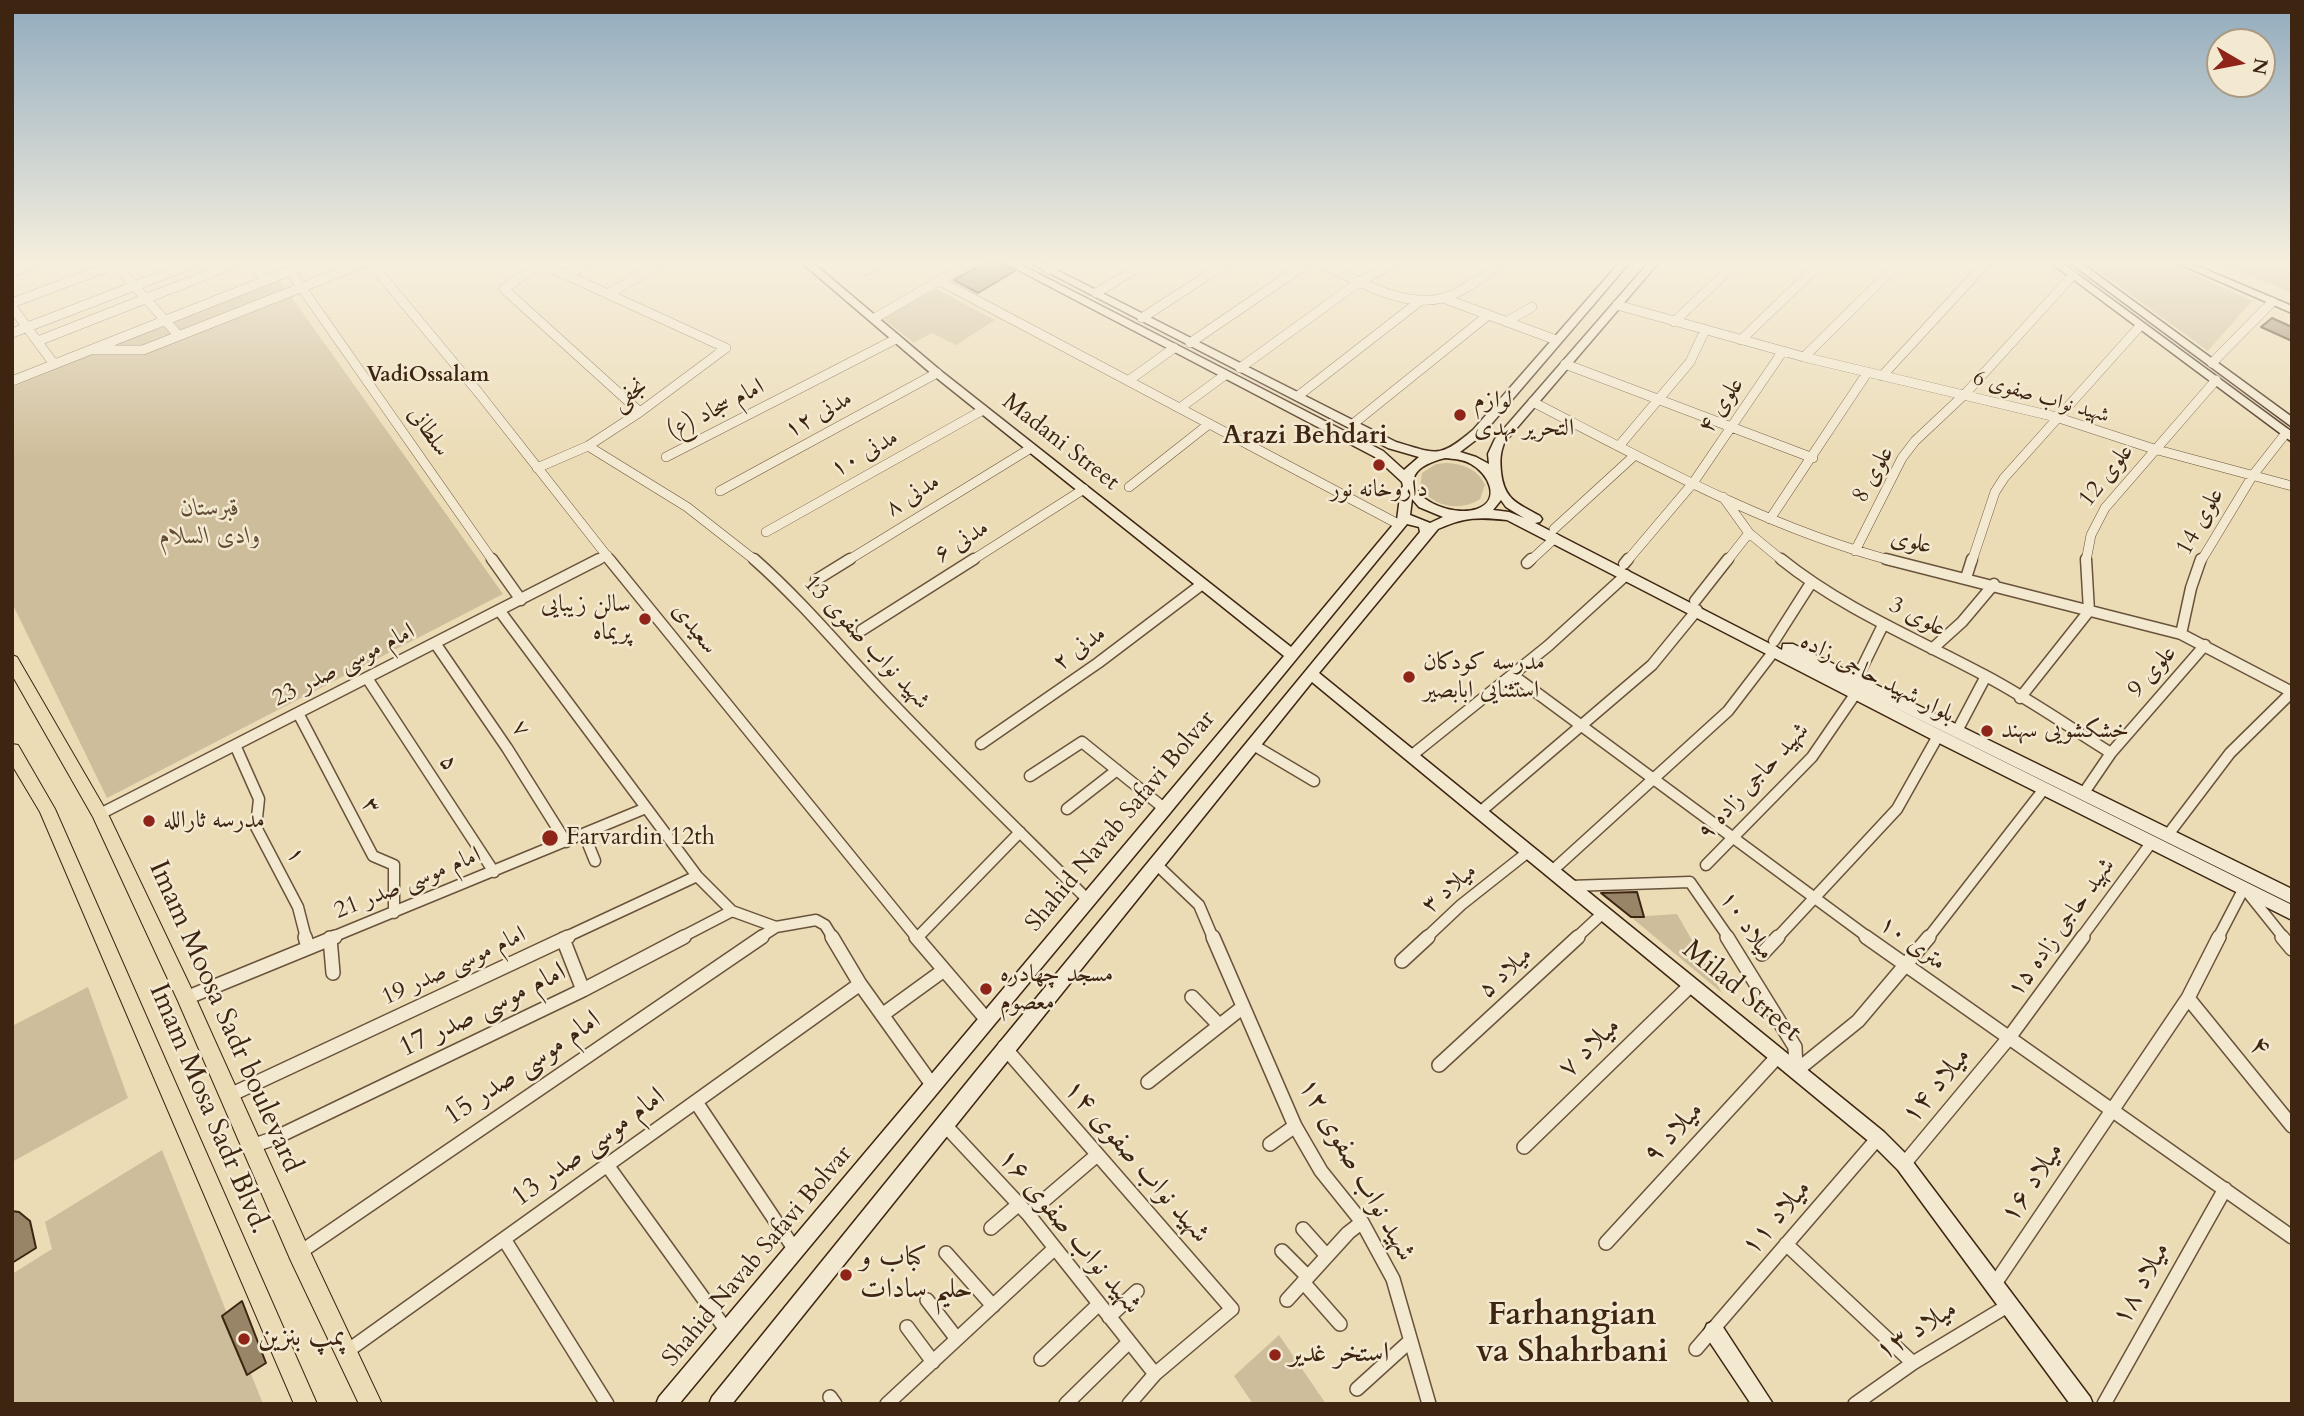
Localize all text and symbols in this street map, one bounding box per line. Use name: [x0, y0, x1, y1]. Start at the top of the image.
north arrow: [2206, 28, 2276, 98]
text: N: [2245, 56, 2274, 77]
district label: VadiOssalam: [367, 363, 489, 389]
street label: شهید نواب صفوی 6: [1970, 366, 2112, 430]
street label: علوی ۴: [1693, 372, 1751, 440]
street label: نجفی: [607, 373, 653, 417]
street label: امام سجاد (ع): [663, 373, 769, 447]
street label: مدنی ۱۲: [780, 385, 858, 445]
place label: لوازم التحریر مهدی: [1474, 387, 1574, 443]
street label: Madani Street: [996, 388, 1124, 498]
street label: سلطانی: [401, 401, 455, 463]
marker: لوازم التحریر مهدی: [1452, 407, 1468, 423]
district label: Arazi Behdari: [1222, 421, 1388, 453]
street label: مدنی ۱۰: [826, 424, 904, 484]
street label: علوی 12: [2073, 439, 2141, 513]
street label: علوی 8: [1847, 442, 1901, 508]
marker: داروخانه نور: [1371, 457, 1387, 473]
street label: مدنی ۸: [880, 468, 946, 524]
place label: داروخانه نور: [1330, 476, 1428, 504]
street label: علوی 14: [2171, 483, 2231, 561]
park label: قبرستان وادی السلام: [159, 495, 261, 551]
street label: مدنی ۶: [929, 514, 995, 570]
street label: علوی: [1888, 524, 1934, 562]
street label: شهید نواب صفوی 13: [796, 570, 936, 716]
place label: سالن زیبایی پریماه: [541, 591, 631, 647]
street label: علوی 3: [1884, 592, 1950, 644]
street label: سعیدی: [665, 597, 723, 661]
marker: سالن زیبایی پریماه: [637, 611, 653, 627]
street label: امام موسی صدر 23: [268, 618, 420, 714]
street label: مدنی ۲: [1048, 620, 1112, 678]
street label: بلوار شهید حاجی زاده: [1795, 628, 1959, 730]
street label: علوی 9: [2122, 640, 2184, 704]
place label: مدرسه کودکان استثنایی ابابصیر: [1423, 649, 1545, 705]
marker: مدرسه کودکان استثنایی ابابصیر: [1401, 669, 1417, 685]
street label: Shahid Navab Safavi Bolvar: [1020, 706, 1222, 938]
street label: ۷: [504, 715, 536, 743]
street label: شهید حاجی زاده ۹: [1692, 717, 1816, 847]
place label: خشکشویی سهند: [2001, 717, 2129, 745]
marker: خشکشویی سهند: [1979, 723, 1995, 739]
street label: ۵: [432, 749, 464, 777]
street label: ۳: [354, 793, 386, 819]
place label: مدرسه ثارالله: [163, 807, 265, 835]
marker: مدرسه ثارالله: [141, 813, 157, 829]
place label: Farvardin 12th: [566, 824, 715, 852]
marker: Farvardin 12th: [540, 828, 560, 848]
street label: امام موسی صدر 21: [330, 841, 486, 927]
street label: ۱: [279, 842, 311, 868]
street label: شهید حاجی زاده ۱۵: [2002, 853, 2122, 1003]
street label: Imam Moosa Sadr boulevard: [140, 856, 308, 1178]
street label: میلاد ۳: [1417, 857, 1483, 921]
street label: میلاد ۱۰: [1713, 886, 1779, 966]
street label: ۱۰ متری: [1873, 910, 1951, 978]
street label: امام موسی صدر 19: [377, 921, 531, 1013]
street label: Milad Street: [1675, 934, 1807, 1050]
street label: میلاد ۵: [1473, 941, 1539, 1005]
street label: امام موسی صدر 17: [394, 956, 572, 1066]
place label: مسجد چهادره معصوم: [1000, 961, 1113, 1017]
street label: Imam Mosa Sadr Blvd.: [140, 979, 276, 1239]
marker: مسجد چهادره معصوم: [978, 981, 994, 997]
street label: امام موسی صدر 15: [438, 1004, 608, 1134]
street label: میلاد ۷: [1552, 1010, 1628, 1086]
street label: ۴: [2241, 1030, 2277, 1064]
street label: میلاد ۱۴: [1895, 1041, 1979, 1131]
street label: شهید نواب صفوی ۱۲: [1290, 1072, 1422, 1268]
street label: شهید نواب صفوی ۱۴: [1056, 1073, 1216, 1251]
street label: امام موسی صدر 13: [506, 1081, 672, 1215]
street label: میلاد ۹: [1637, 1095, 1711, 1171]
street label: میلاد ۱۶: [1994, 1136, 2072, 1230]
street label: Shahid Navab Safavi Bolvar: [657, 1141, 859, 1373]
street label: شهید نواب صفوی ۱۶: [990, 1142, 1148, 1322]
street label: میلاد ۱۱: [1735, 1173, 1819, 1263]
street label: میلاد ۱۸: [2106, 1237, 2178, 1331]
place label: کباب و حلیم سادات: [860, 1242, 973, 1308]
marker: کباب و حلیم سادات: [838, 1267, 854, 1283]
street label: میلاد ۱۳: [1870, 1293, 1964, 1369]
district label: Farhangian va Shahrbani: [1476, 1298, 1668, 1373]
place label: پمپ بنزین: [258, 1322, 345, 1356]
marker: پمپ بنزین: [236, 1331, 252, 1347]
place label: استخر غدیر: [1289, 1338, 1389, 1372]
marker: استخر غدیر: [1267, 1347, 1283, 1363]

